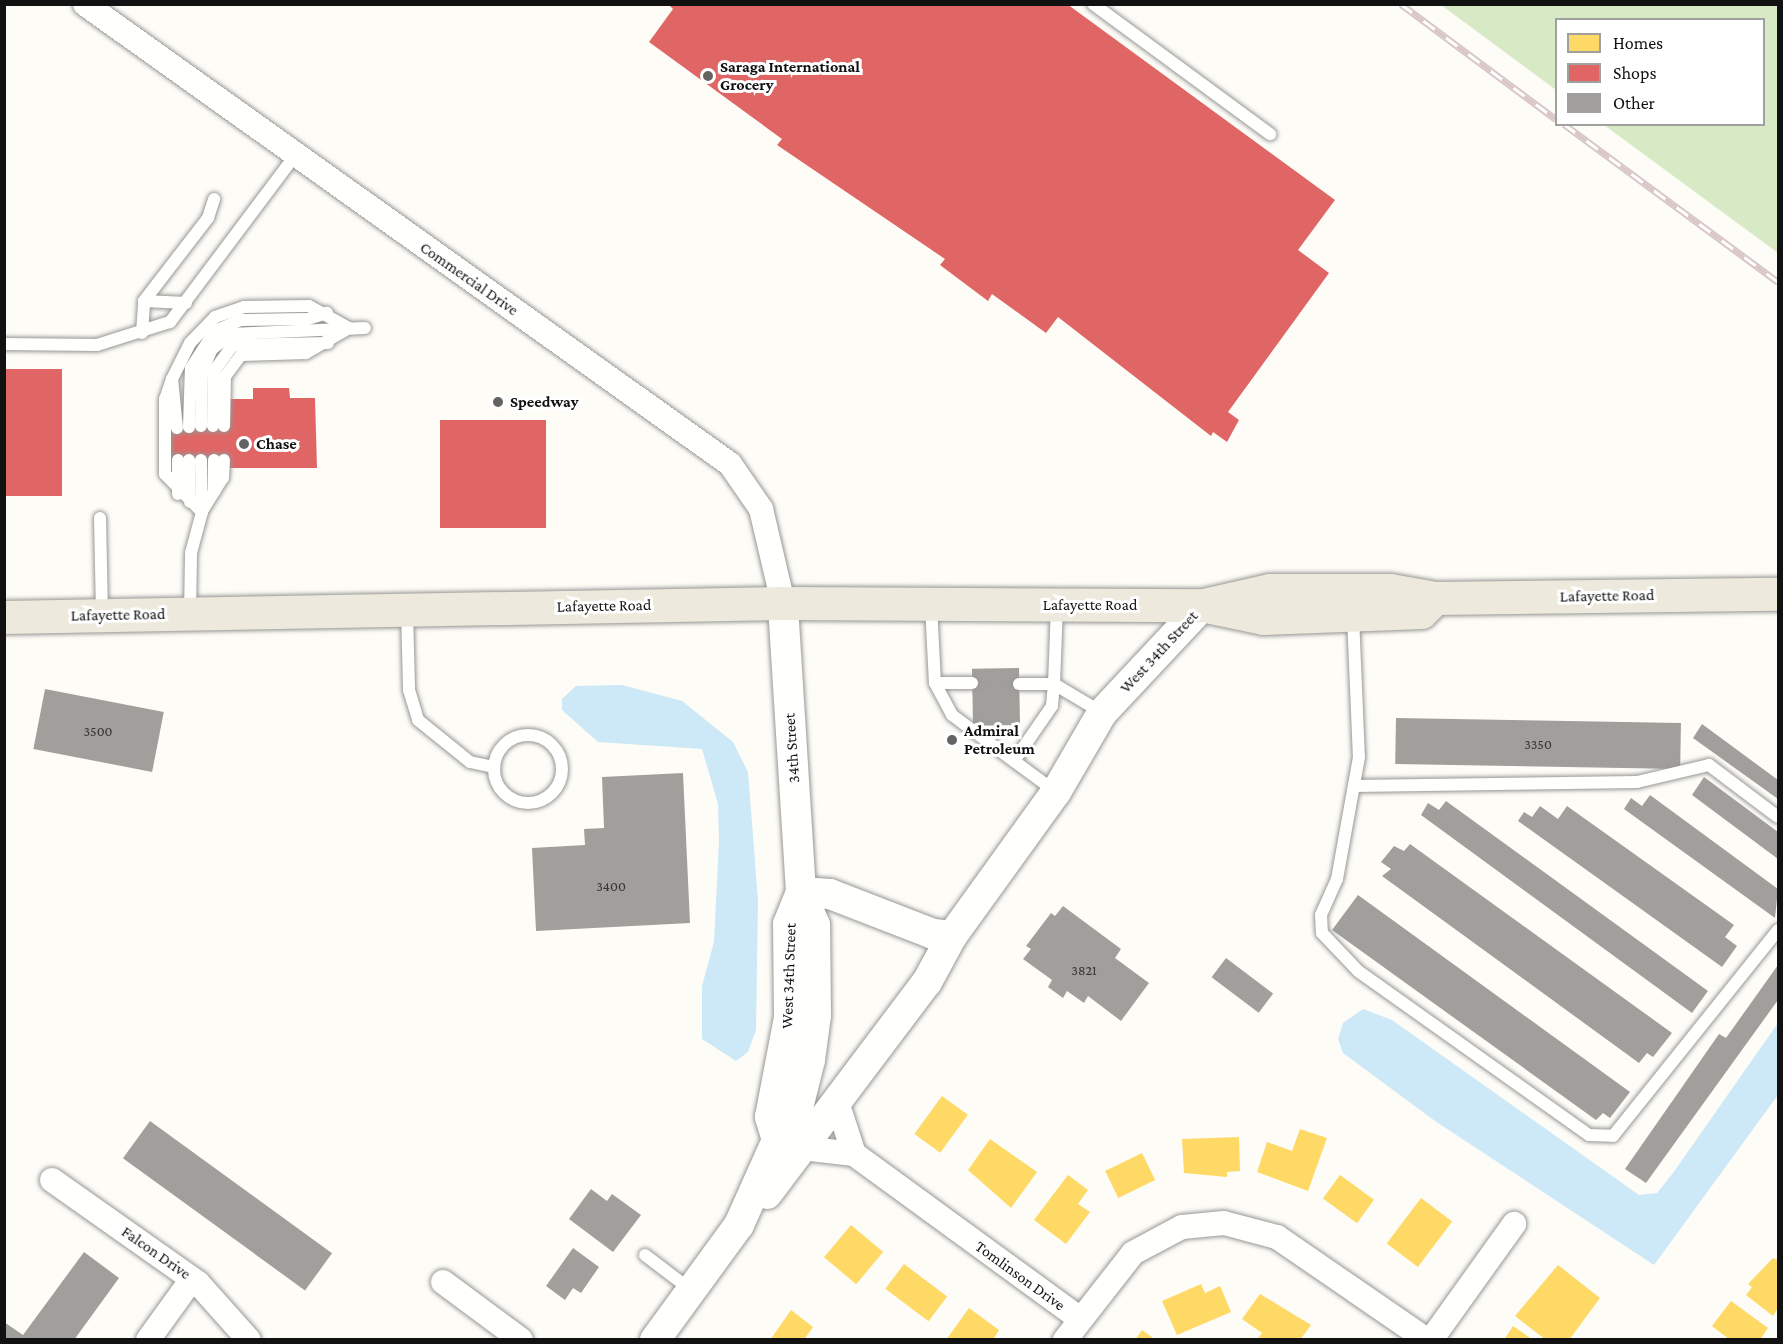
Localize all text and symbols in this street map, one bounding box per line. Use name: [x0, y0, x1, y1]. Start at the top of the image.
legend: [1555, 18, 1765, 126]
text: Homes: [1613, 33, 1663, 53]
place label: Saraga International Grocery: [720, 57, 860, 95]
text: Shops: [1613, 63, 1657, 83]
marker: Saraga International Grocery: [701, 69, 715, 83]
text: Other: [1613, 93, 1655, 113]
street label: Commercial Drive: [416, 238, 522, 320]
place label: Speedway: [510, 392, 578, 412]
marker: Speedway: [491, 395, 505, 409]
place label: Chase: [256, 434, 297, 454]
marker: Chase: [237, 437, 251, 451]
street label: Lafayette Road: [1560, 586, 1654, 606]
street label: Lafayette Road: [1043, 595, 1137, 615]
street label: Lafayette Road: [557, 596, 651, 616]
street label: Lafayette Road: [71, 605, 165, 625]
street label: West 34th Street: [1116, 607, 1202, 697]
street label: 34th Street: [780, 712, 804, 784]
place label: Admiral Petroleum: [964, 721, 1035, 759]
house number: 3500: [83, 723, 113, 739]
marker: Admiral Petroleum: [945, 733, 959, 747]
house number: 3350: [1524, 736, 1552, 752]
house number: 3400: [596, 878, 626, 894]
street label: West 34th Street: [778, 923, 800, 1029]
house number: 3821: [1071, 962, 1097, 978]
street label: Falcon Drive: [118, 1222, 194, 1284]
street label: Tomlinson Drive: [971, 1237, 1069, 1315]

